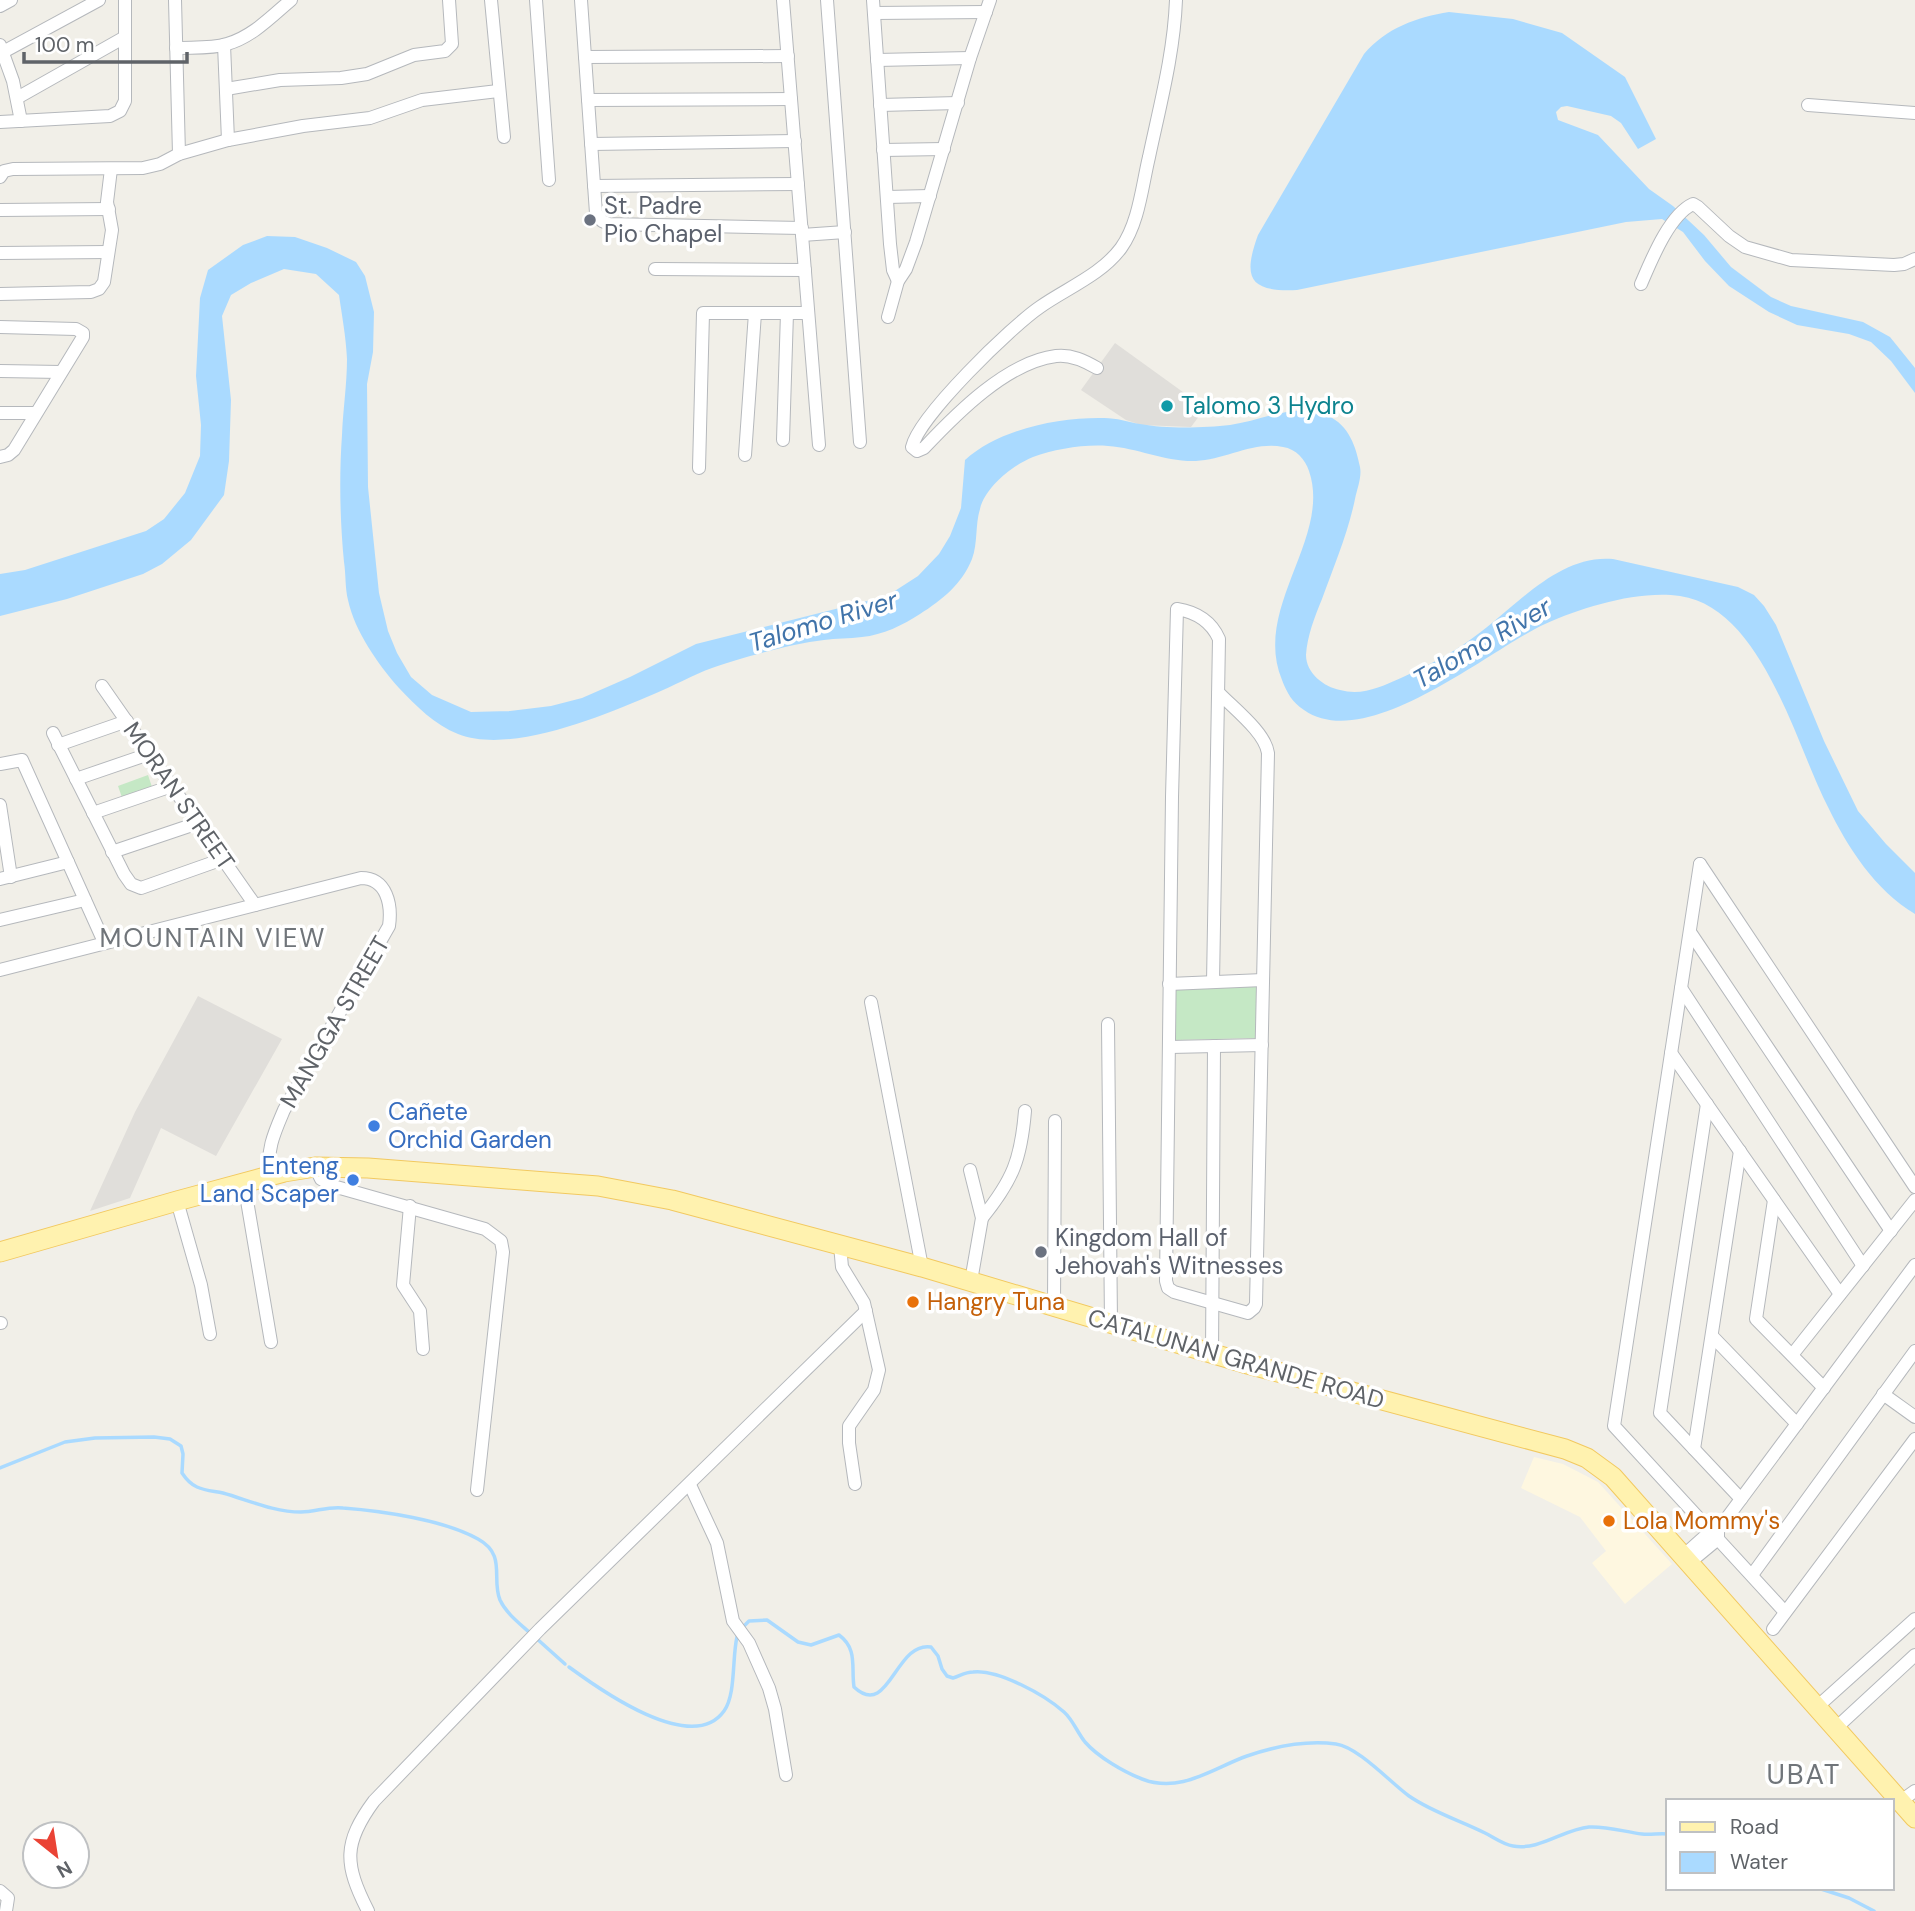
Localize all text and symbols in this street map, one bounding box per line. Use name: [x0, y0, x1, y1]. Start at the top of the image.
scale bar: [24, 21, 187, 65]
text: 100 m: [35, 31, 95, 59]
place label: St. Padre Pio Chapel: [604, 190, 722, 249]
marker: St. Padre Pio Chapel: [582, 212, 598, 228]
place label: Talomo 3 Hydro: [1181, 390, 1354, 421]
marker: Talomo 3 Hydro: [1159, 398, 1175, 414]
water label: Talomo River: [744, 582, 903, 660]
water label: Talomo River: [1407, 589, 1558, 696]
street label: MORAN STREET: [117, 716, 242, 876]
district label: MOUNTAIN VIEW: [99, 921, 327, 955]
street label: MANGGA STREET: [273, 930, 396, 1113]
place label: Cañete Orchid Garden: [388, 1096, 552, 1155]
marker: Cañete Orchid Garden: [366, 1118, 382, 1134]
place label: Enteng Land Scaper: [200, 1150, 339, 1209]
marker: Enteng Land Scaper: [345, 1172, 361, 1188]
place label: Kingdom Hall of Jehovah's Witnesses: [1055, 1222, 1284, 1281]
marker: Kingdom Hall of Jehovah's Witnesses: [1033, 1244, 1049, 1260]
place label: Hangry Tuna: [927, 1286, 1065, 1317]
marker: Hangry Tuna: [905, 1294, 921, 1310]
street label: CATALUNAN GRANDE ROAD: [1084, 1301, 1388, 1416]
place label: Lola Mommy's: [1623, 1505, 1780, 1536]
marker: Lola Mommy's: [1601, 1513, 1617, 1529]
district label: UBAT: [1767, 1756, 1841, 1793]
legend: [1666, 1799, 1894, 1890]
text: Road: [1730, 1813, 1779, 1841]
north arrow: [21, 1820, 91, 1890]
text: Water: [1730, 1848, 1788, 1876]
text: N: [52, 1855, 77, 1884]

